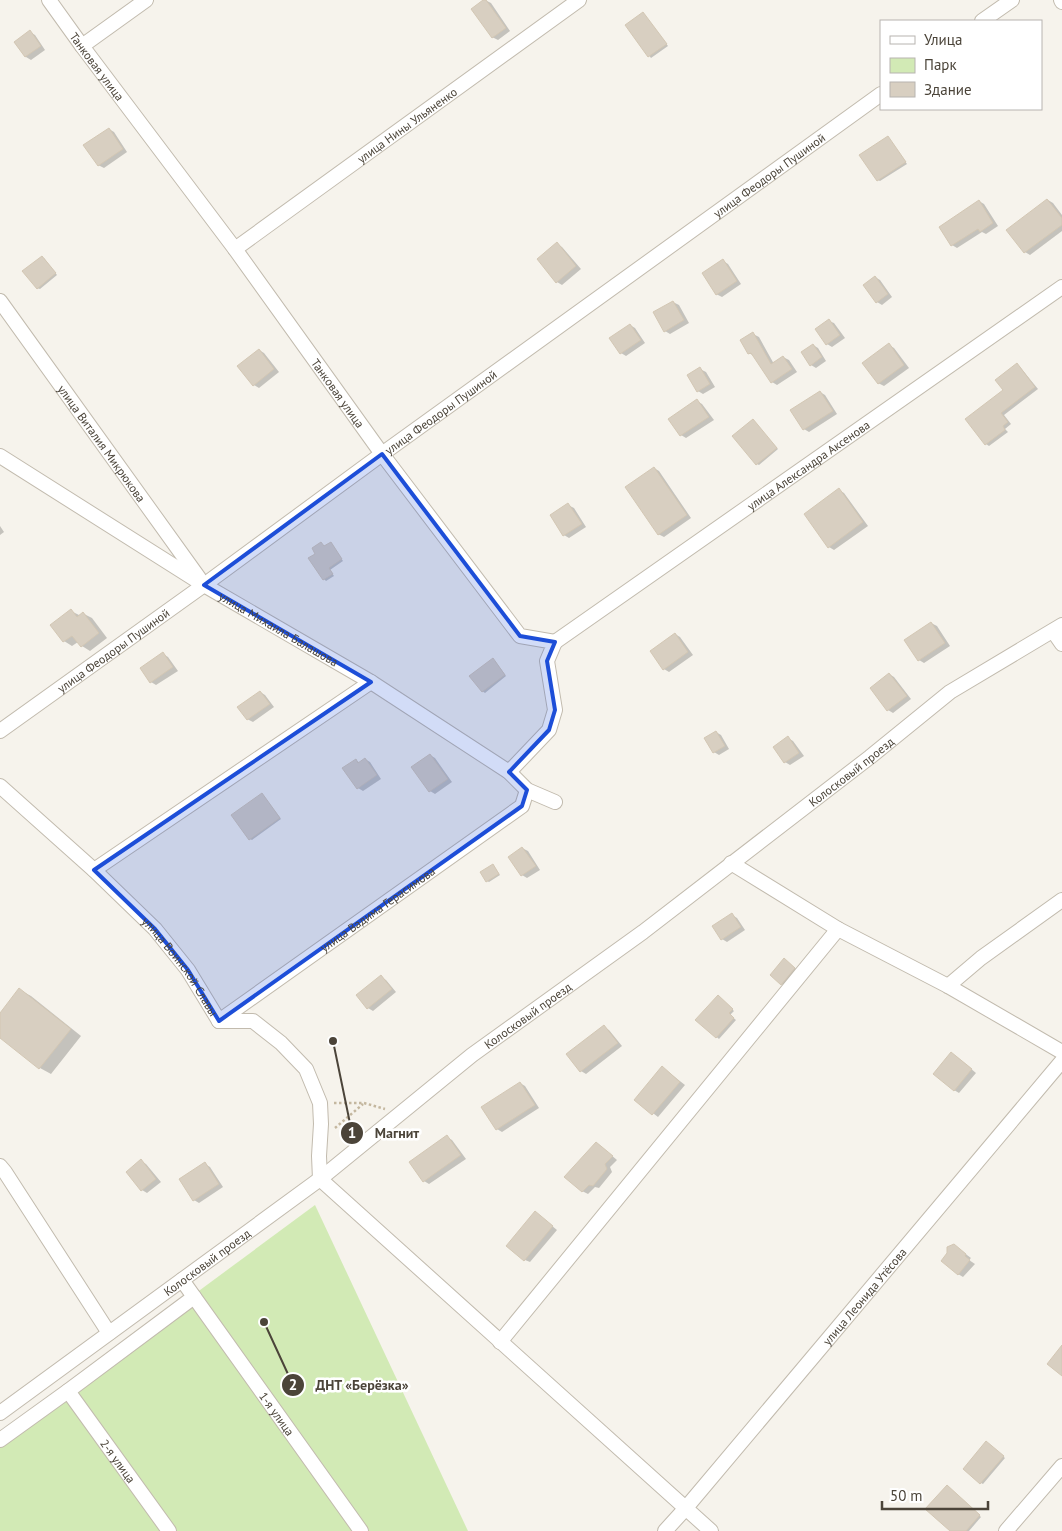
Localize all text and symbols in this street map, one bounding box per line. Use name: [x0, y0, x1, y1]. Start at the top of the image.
legend: [880, 20, 1042, 110]
street label: Танковая улица: [67, 29, 128, 103]
text: Улица: [924, 30, 962, 49]
text: Парк: [924, 55, 957, 74]
text: Здание: [924, 80, 972, 99]
street label: улица Нины Ульяненко: [354, 84, 460, 166]
street label: улица Феодоры Пушиной: [710, 129, 828, 220]
street label: Танковая улица: [308, 356, 368, 430]
street label: улица Феодоры Пушиной: [382, 366, 499, 457]
street label: улица Виталия Микрюкова: [55, 382, 149, 505]
street label: улица Александра Аксенова: [744, 417, 872, 513]
street label: улица Михаила Балашова: [217, 588, 341, 669]
street label: улица Феодоры Пушиной: [54, 605, 172, 695]
street label: Колосковый проезд: [805, 733, 897, 809]
street label: улица Вадима Герасимова: [317, 863, 438, 955]
street label: улица Воинской Славы: [139, 913, 222, 1019]
street label: Колосковый проезд: [481, 978, 574, 1051]
callout: Магнит: [340, 1119, 429, 1148]
text: 1: [348, 1123, 356, 1142]
text: Магнит: [375, 1124, 419, 1142]
street label: Колосковый проезд: [160, 1225, 253, 1299]
street label: улица Леонида Утёсова: [819, 1244, 909, 1348]
callout: ДНТ «Берёзка»: [280, 1370, 419, 1399]
text: 2: [289, 1375, 297, 1394]
text: ДНТ «Берёзка»: [316, 1376, 409, 1394]
street label: 1-я улица: [256, 1389, 298, 1438]
street label: 2-я улица: [97, 1436, 139, 1486]
scale bar: [882, 1478, 988, 1510]
text: 50 m: [890, 1486, 923, 1505]

